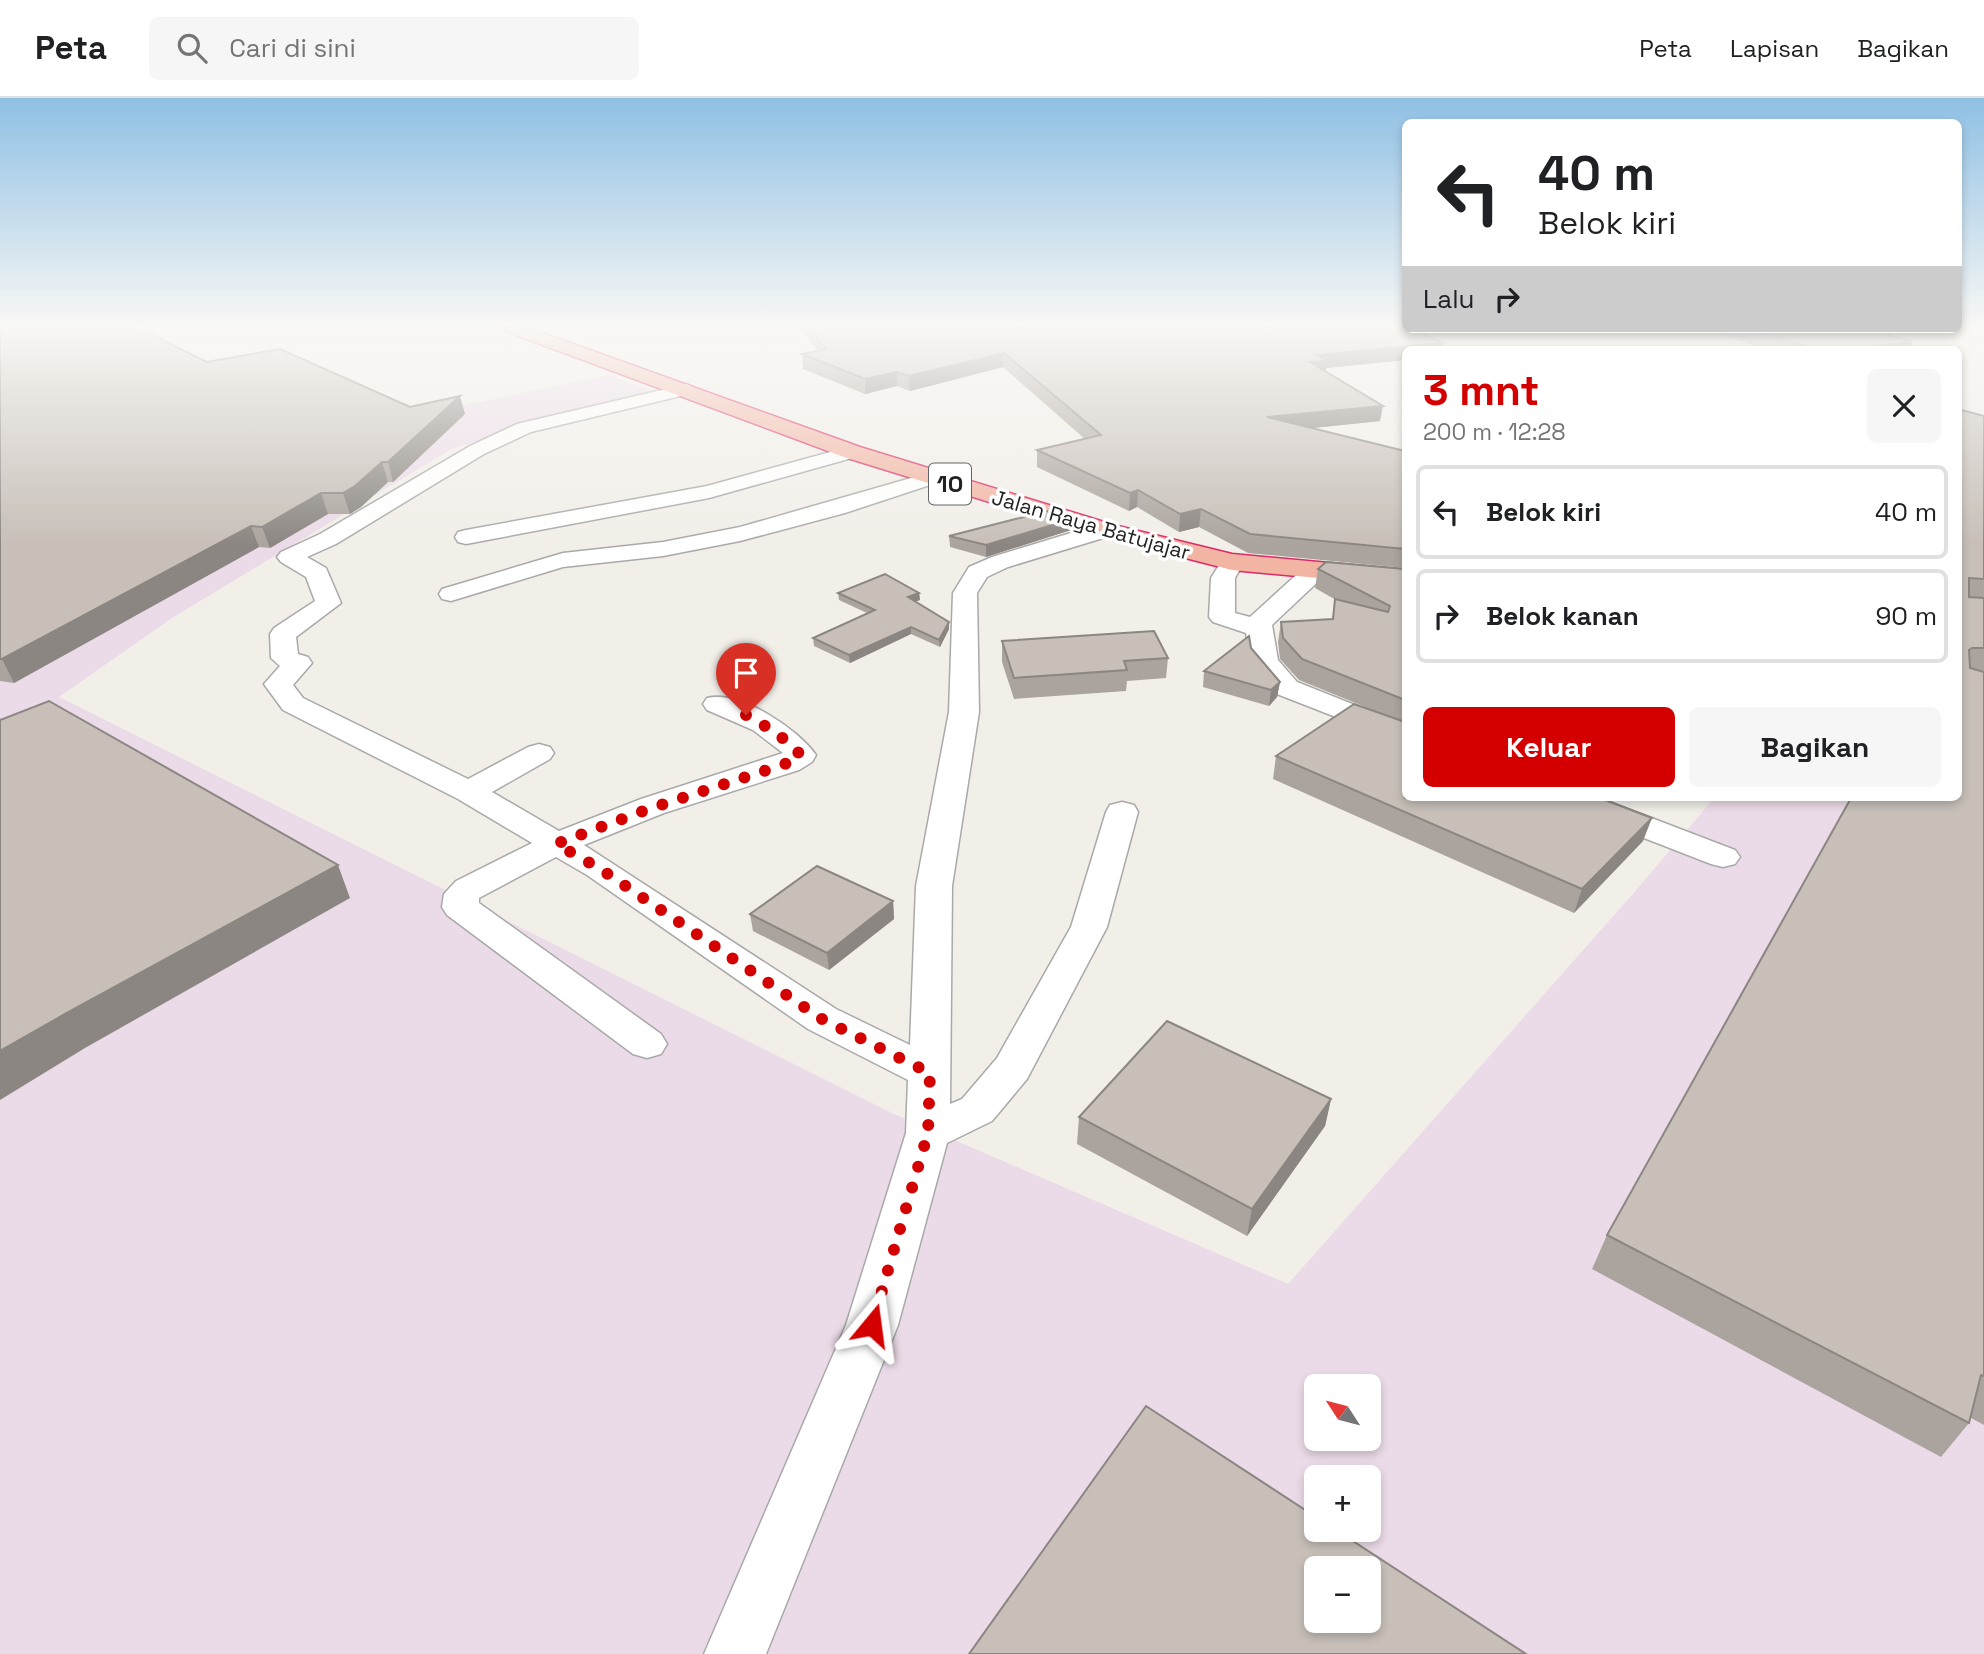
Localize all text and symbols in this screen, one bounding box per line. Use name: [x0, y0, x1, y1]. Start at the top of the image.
search box: [149, 17, 639, 80]
text: Peta: [35, 27, 107, 69]
icon: search: [173, 29, 211, 67]
text: Cari di sini: [229, 31, 356, 65]
text: Peta: [1639, 33, 1692, 64]
text: Lapisan: [1730, 33, 1819, 64]
text: Bagikan: [1857, 33, 1949, 64]
text: 40 m: [1538, 142, 1655, 204]
icon: left: [1423, 147, 1514, 238]
text: Belok kiri: [1538, 203, 1676, 243]
icon: right: [1488, 280, 1526, 318]
text: Lalu: [1423, 282, 1474, 316]
text: 3 mnt: [1423, 364, 1540, 417]
button: close: [1867, 369, 1941, 443]
text: 200 m · 12:28: [1423, 417, 1566, 447]
road number: 10: [929, 464, 971, 505]
street label: Jalan Raya Batujajar: [989, 483, 1194, 566]
icon: left: [1427, 493, 1465, 531]
text: Belok kiri: [1486, 495, 1601, 529]
text: 40 m: [1875, 495, 1937, 529]
icon: right: [1427, 597, 1465, 635]
text: Belok kanan: [1486, 599, 1639, 633]
text: 90 m: [1875, 599, 1937, 633]
pin: [716, 643, 776, 715]
icon: arrive: [727, 654, 765, 692]
button: Keluar: [1423, 707, 1675, 787]
button: Bagikan: [1689, 707, 1941, 787]
position arrow: [835, 1288, 909, 1362]
north arrow: [1304, 1374, 1381, 1451]
map controls: [1304, 1374, 1381, 1633]
button: +: [1304, 1465, 1381, 1542]
button: −: [1304, 1556, 1381, 1633]

